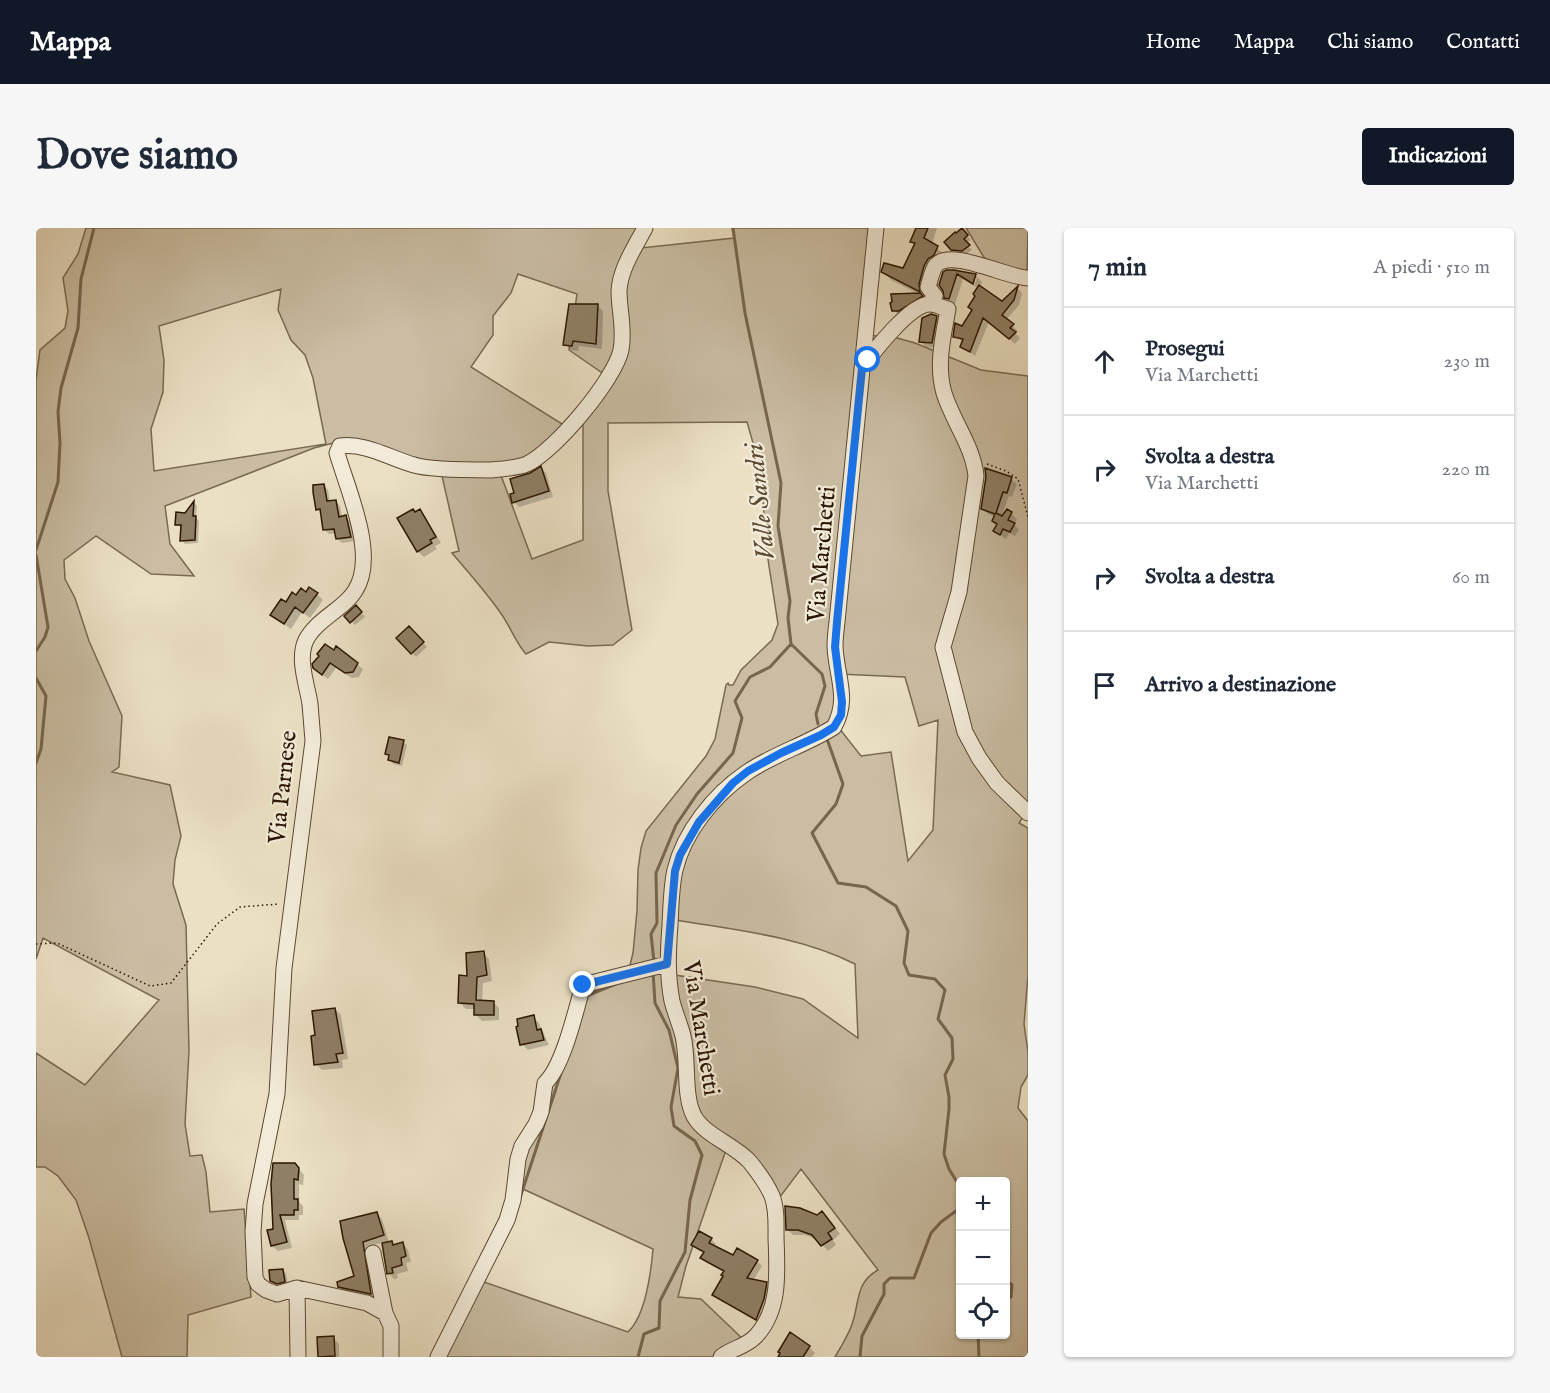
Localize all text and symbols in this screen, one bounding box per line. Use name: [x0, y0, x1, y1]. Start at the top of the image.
text: Mappa: [30, 25, 111, 60]
text: Home: [1146, 29, 1201, 56]
text: Mappa: [1234, 29, 1294, 56]
text: Chi siamo: [1327, 29, 1413, 56]
text: Contatti: [1446, 29, 1520, 56]
button: Indicazioni: [1362, 128, 1514, 185]
text: Dove siamo: [36, 130, 238, 183]
text: 7 min: [1088, 251, 1147, 284]
text: A piedi · 510 m: [1374, 255, 1490, 280]
text: Prosegui: [1145, 335, 1225, 363]
icon: ahead: [1088, 345, 1121, 378]
route start: [854, 346, 880, 372]
text: 230 m: [1444, 349, 1490, 374]
text: Via Marchetti: [1145, 363, 1259, 388]
water label: Valle Sandri: [738, 440, 783, 562]
text: Svolta a destra: [1145, 443, 1274, 471]
icon: right: [1088, 453, 1121, 486]
text: 220 m: [1442, 457, 1490, 482]
text: Via Marchetti: [1145, 471, 1259, 496]
street label: Via Marchetti: [801, 485, 844, 624]
icon: right: [1088, 561, 1121, 594]
text: Svolta a destra: [1145, 563, 1274, 591]
text: 60 m: [1452, 565, 1490, 590]
icon: arrive: [1088, 669, 1121, 702]
text: Arrivo a destinazione: [1145, 671, 1336, 699]
street label: Via Parnese: [262, 729, 305, 846]
street label: Via Marchetti: [674, 957, 726, 1098]
route end: [569, 971, 595, 997]
map controls: [956, 1177, 1010, 1339]
button: +: [956, 1177, 1010, 1231]
button: −: [956, 1231, 1010, 1285]
button: locate: [956, 1285, 1010, 1339]

